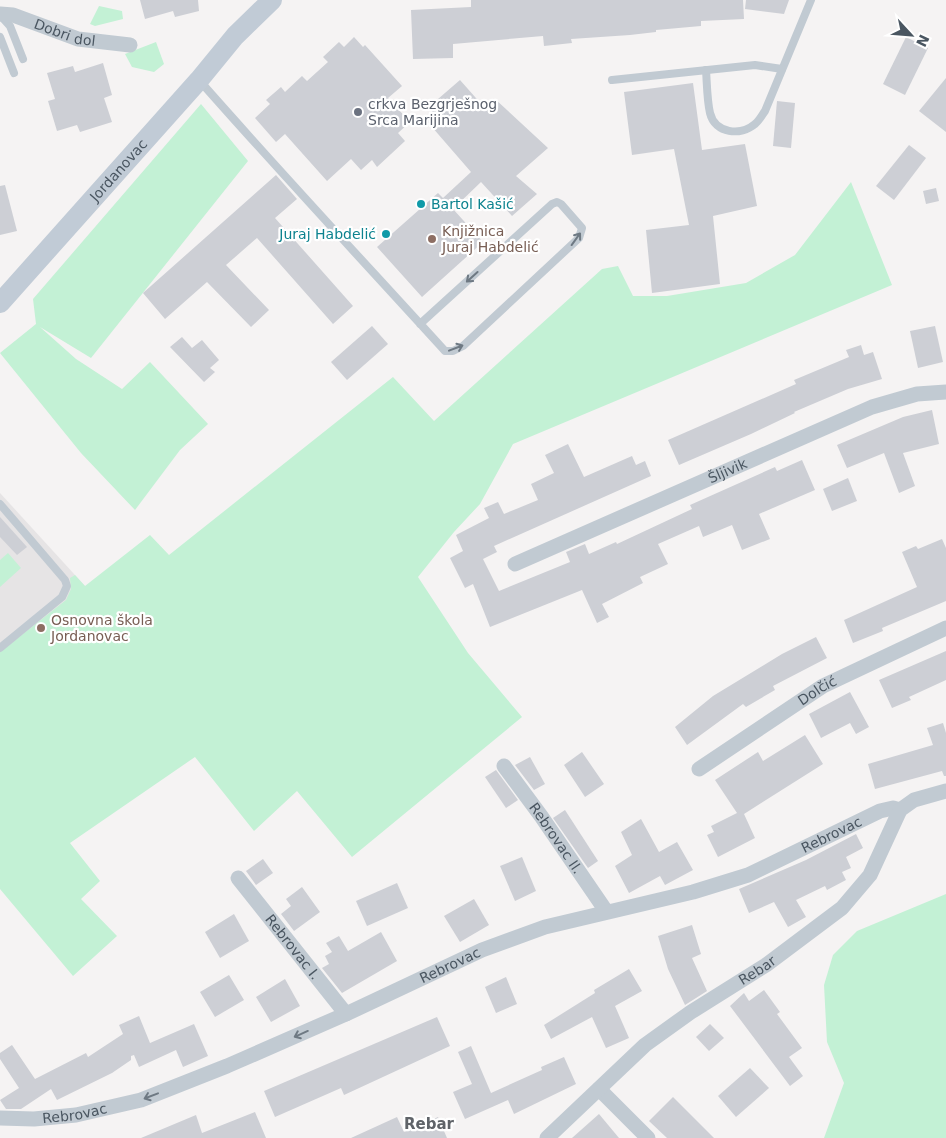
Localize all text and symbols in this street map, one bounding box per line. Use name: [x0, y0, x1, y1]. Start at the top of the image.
north arrow: [886, 10, 936, 60]
street label: Dobri dol: [32, 15, 96, 49]
text: N: [913, 32, 932, 49]
place label: crkva Bezgrješnog Srca Marijina: [368, 96, 497, 128]
marker: crkva Bezgrješnog Srca Marijina: [352, 106, 364, 118]
street label: Jordanovac: [86, 136, 150, 205]
place label: Bartol Kašić: [431, 196, 514, 212]
marker: Bartol Kašić: [415, 198, 427, 210]
place label: Knjižnica Juraj Habdelić: [441, 223, 539, 255]
place label: Juraj Habdelić: [278, 226, 376, 242]
marker: Juraj Habdelić: [380, 228, 392, 240]
marker: Knjižnica Juraj Habdelić: [426, 233, 438, 245]
one-way arrow: [570, 233, 581, 246]
one-way arrow: [466, 271, 479, 282]
one-way arrow: [449, 343, 464, 352]
street label: Šljivik: [705, 455, 750, 486]
place label: Osnovna škola Jordanovac: [50, 612, 153, 644]
marker: Osnovna škola Jordanovac: [35, 622, 47, 634]
street label: Dolčić: [795, 673, 839, 708]
street label: Rebrovac II.: [526, 800, 586, 877]
street label: Rebrovac: [799, 813, 864, 856]
street label: Rebrovac I.: [262, 911, 323, 983]
street label: Rebrovac: [417, 944, 483, 986]
street label: Rebar: [736, 952, 779, 988]
one-way arrow: [294, 1029, 309, 1039]
one-way arrow: [144, 1092, 159, 1101]
street label: Rebrovac: [42, 1100, 108, 1126]
district label: Rebar: [404, 1115, 455, 1133]

